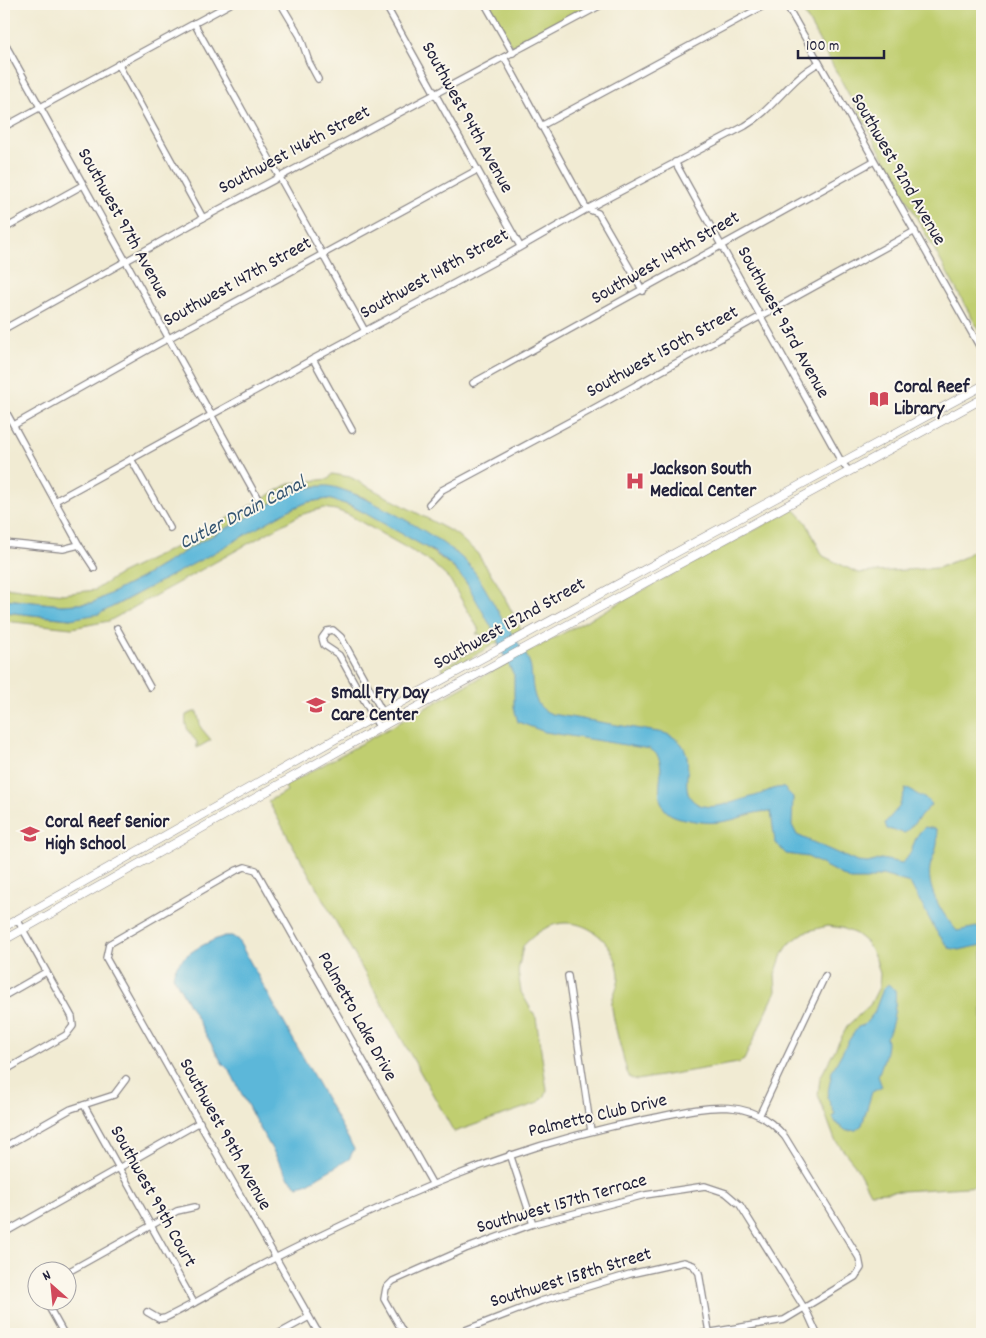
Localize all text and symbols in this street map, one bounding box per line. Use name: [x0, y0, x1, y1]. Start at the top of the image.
scale bar: [798, 28, 885, 60]
text: 100 m: [806, 36, 839, 58]
street label: Southwest 94th Avenue: [413, 37, 519, 199]
street label: Southwest 92nd Avenue: [842, 89, 952, 251]
street label: Southwest 146th Street: [214, 100, 376, 202]
street label: Southwest 97th Avenue: [69, 144, 175, 304]
street label: Southwest 149th Street: [587, 205, 745, 313]
street label: Southwest 148th Street: [356, 223, 514, 327]
street label: Southwest 147th Street: [159, 231, 317, 335]
street label: Southwest 93rd Avenue: [729, 242, 835, 404]
street label: Southwest 150th Street: [582, 300, 744, 406]
place label: Coral Reef Library: [894, 375, 971, 424]
library icon: Coral Reef Library: [868, 388, 890, 410]
place label: Jackson South Medical Center: [650, 457, 757, 506]
water label: Cutler Drain Canal: [175, 469, 313, 558]
hospital icon: Jackson South Medical Center: [624, 470, 646, 492]
street label: Southwest 152nd Street: [429, 572, 591, 678]
place label: Small Fry Day Care Center: [331, 681, 430, 730]
school or university icon: Small Fry Day Care Center: [305, 694, 327, 716]
place label: Coral Reef Senior High School: [45, 810, 170, 859]
school or university icon: Coral Reef Senior High School: [19, 823, 41, 845]
street label: Palmetto Lake Drive: [309, 947, 403, 1087]
street label: Southwest 99th Avenue: [171, 1054, 277, 1216]
street label: Palmetto Club Drive: [526, 1088, 670, 1146]
street label: Southwest 99th Court: [102, 1121, 202, 1273]
street label: Southwest 157th Terrace: [474, 1168, 650, 1242]
street label: Southwest 158th Street: [487, 1242, 655, 1316]
north arrow: [28, 1260, 78, 1310]
text: N: [39, 1266, 55, 1287]

